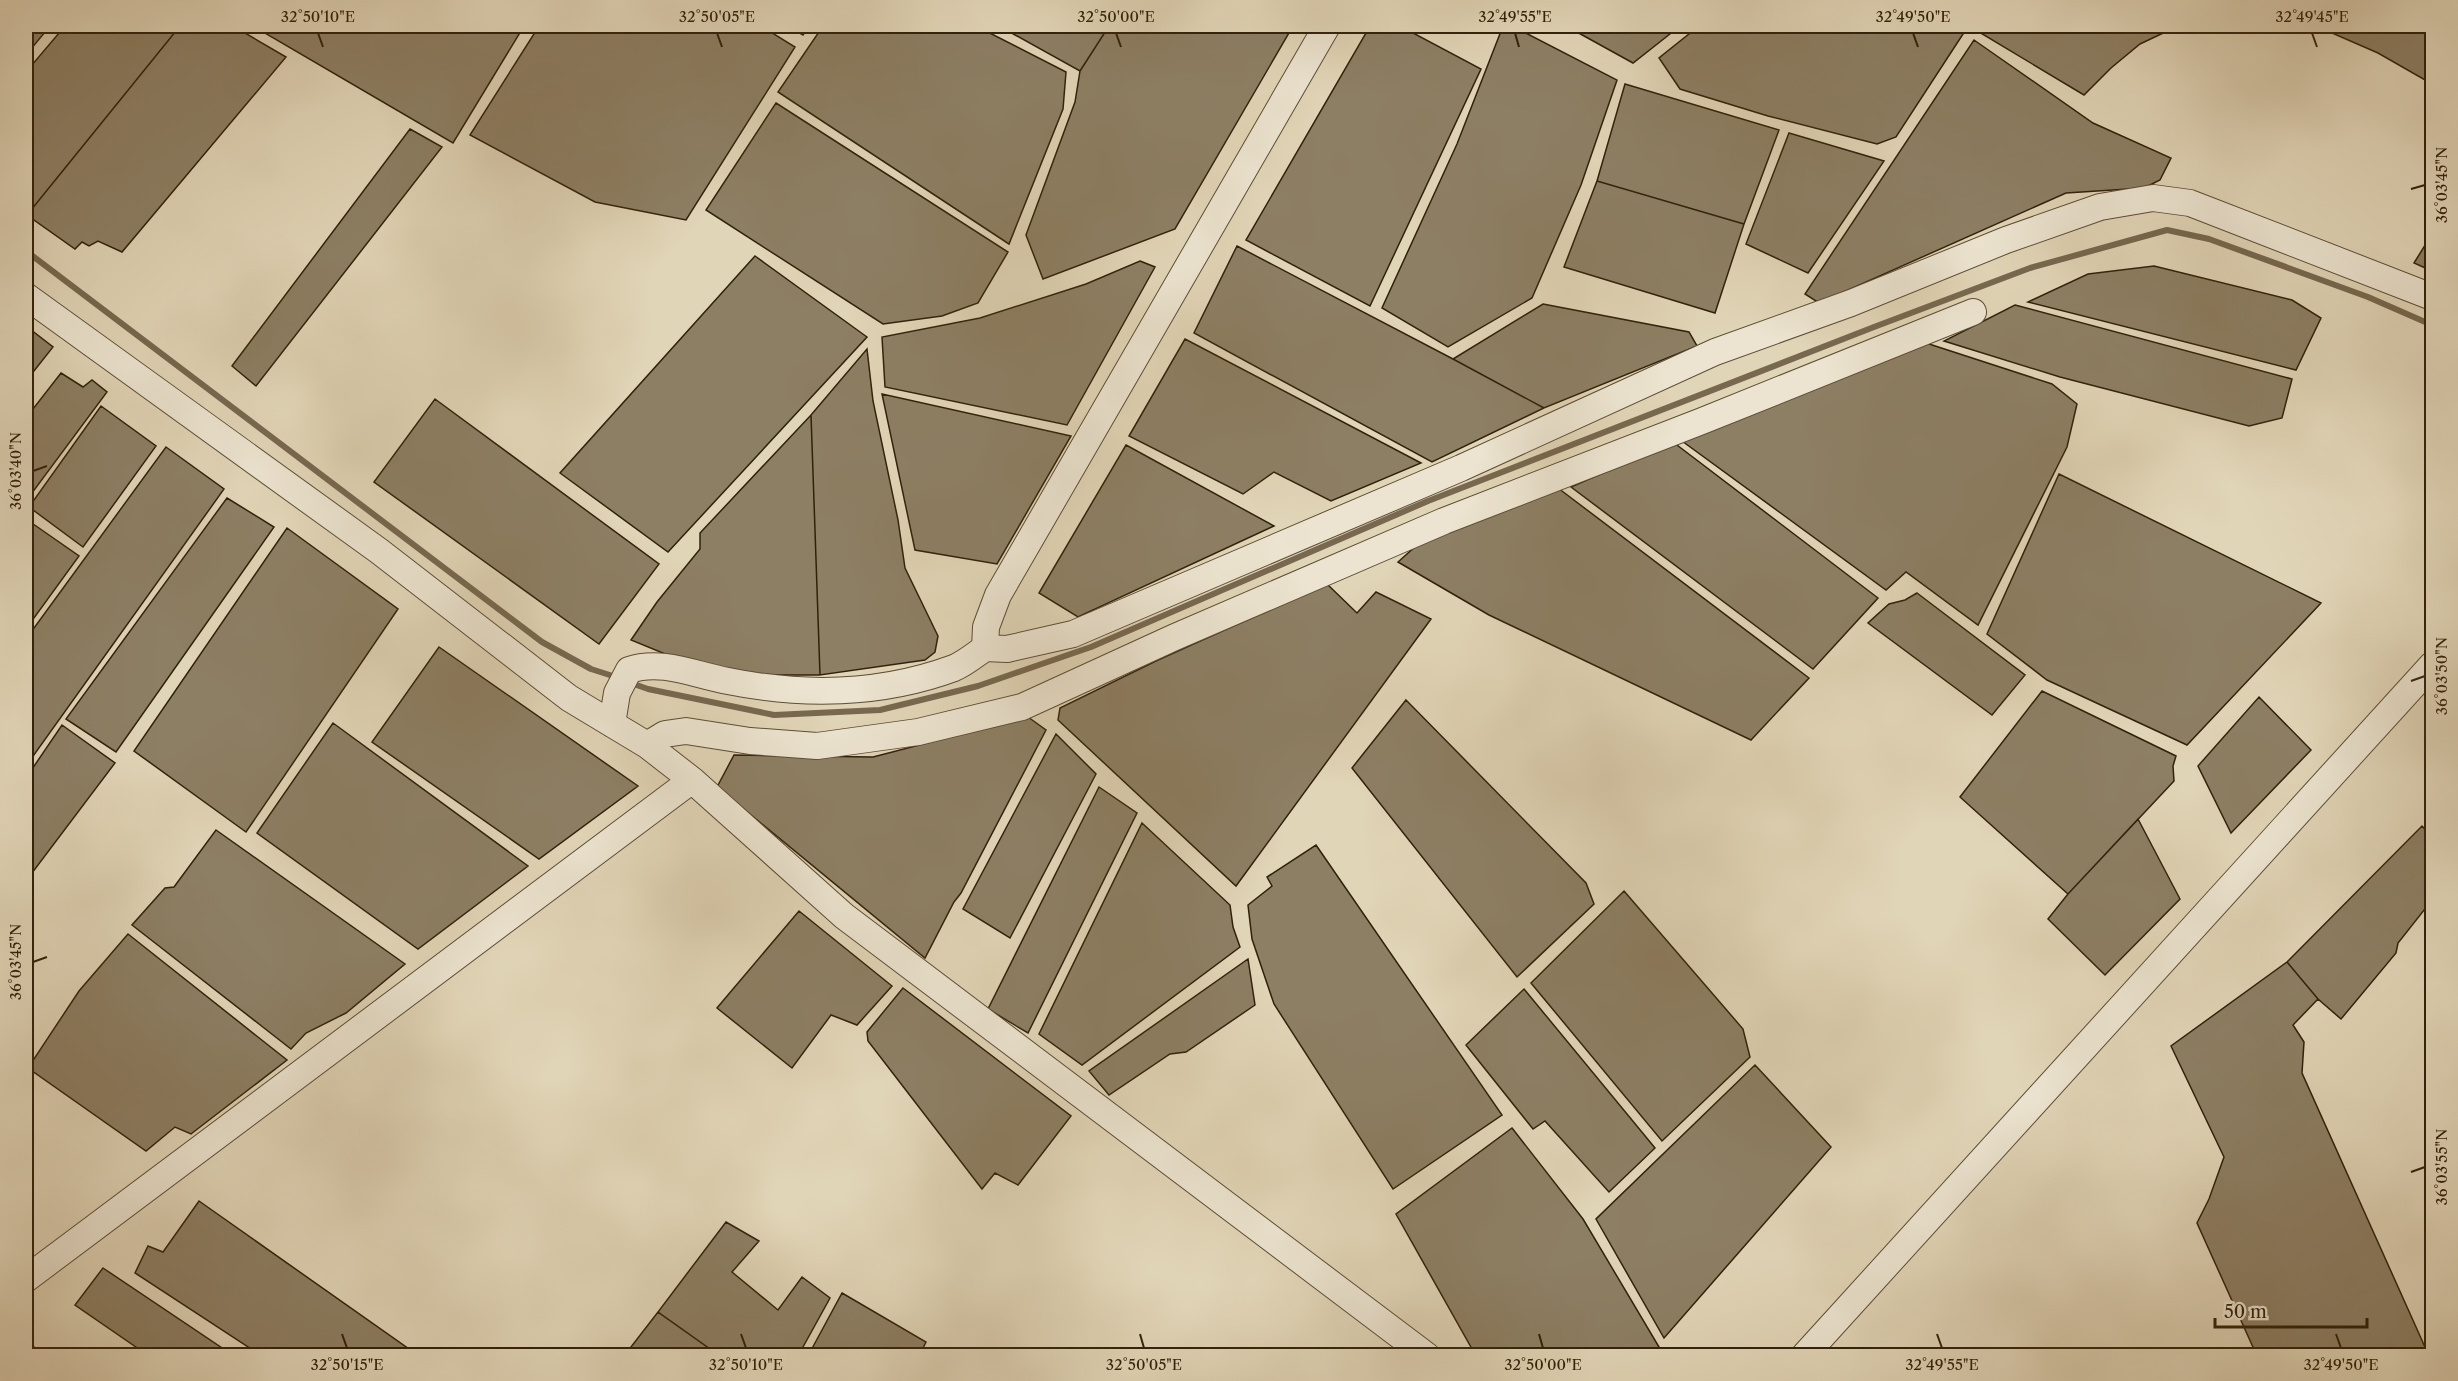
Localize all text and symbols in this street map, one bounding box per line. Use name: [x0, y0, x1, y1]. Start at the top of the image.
text: 32°50'10"E: [281, 7, 355, 26]
text: 32°50'05"E: [679, 7, 755, 26]
text: 32°50'00"E: [1077, 7, 1155, 26]
text: 32°49'55"E: [1478, 7, 1552, 26]
text: 32°49'50"E: [1875, 7, 1951, 26]
text: 32°49'45"E: [2275, 7, 2349, 26]
text: 36°03'45"N: [2432, 147, 2451, 223]
text: 36°03'40"N: [6, 432, 25, 510]
text: 36°03'50"N: [2432, 637, 2451, 715]
text: 36°03'45"N: [6, 924, 25, 1000]
text: 36°03'55"N: [2432, 1129, 2451, 1205]
scale bar: [2215, 1291, 2366, 1329]
text: 50 m: [2224, 1301, 2267, 1323]
text: 32°50'15"E: [310, 1355, 384, 1374]
text: 32°50'10"E: [709, 1355, 783, 1374]
text: 32°50'05"E: [1106, 1355, 1182, 1374]
text: 32°50'00"E: [1504, 1355, 1582, 1374]
text: 32°49'55"E: [1905, 1355, 1979, 1374]
text: 32°49'50"E: [2303, 1355, 2379, 1374]

